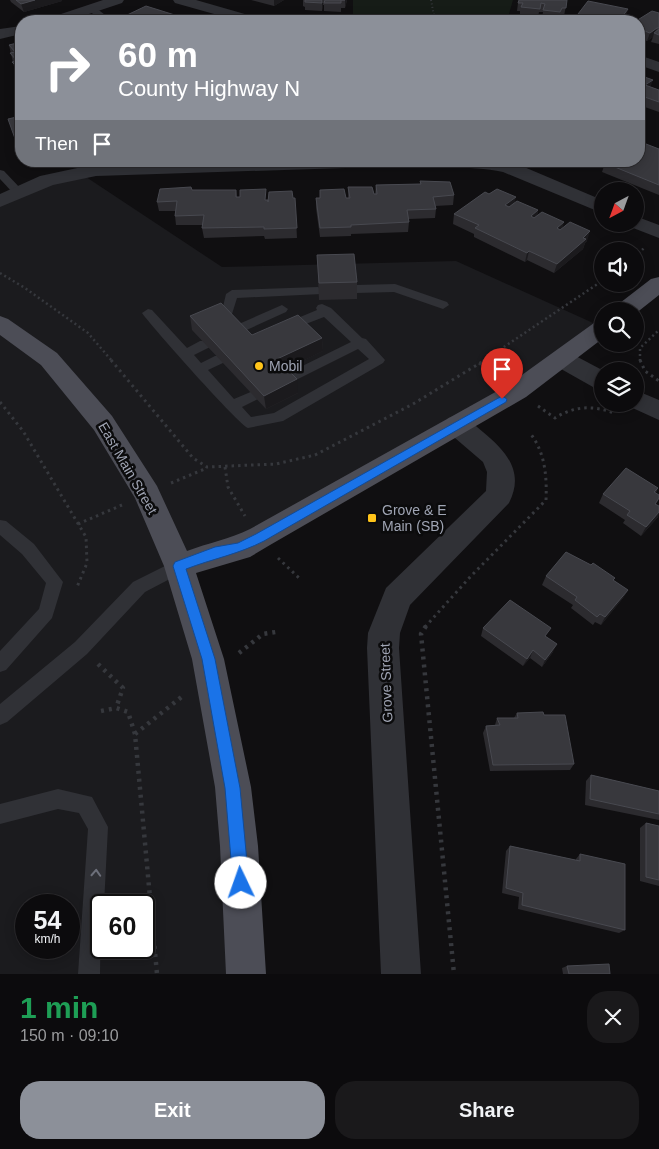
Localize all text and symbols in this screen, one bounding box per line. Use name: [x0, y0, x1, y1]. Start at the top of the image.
icon: right: [35, 35, 100, 100]
text: 60 m: [118, 35, 198, 74]
text: County Highway N: [118, 76, 300, 101]
icon: arrive: [88, 130, 116, 158]
text: Then: [35, 133, 78, 154]
north arrow: [594, 182, 644, 232]
map controls: [594, 182, 644, 412]
button: sound: [594, 242, 644, 292]
button: search: [594, 302, 644, 352]
pin: [481, 348, 523, 399]
icon: arrive: [488, 355, 516, 383]
place label: Mobil: [269, 358, 302, 374]
marker: Mobil: [253, 360, 265, 372]
button: layers: [594, 362, 644, 412]
street label: East Main Street: [95, 419, 161, 517]
place label: Grove & E Main (SB): [382, 502, 447, 534]
marker: Grove & E Main (SB): [366, 512, 378, 524]
street label: Grove Street: [377, 643, 395, 723]
position arrow: [214, 856, 266, 908]
one-way arrow: [90, 869, 101, 877]
speed limit sign: 60: [90, 894, 155, 959]
text: 54: [34, 906, 61, 934]
text: km/h: [34, 932, 61, 946]
text: 1 min: [20, 991, 98, 1024]
button: close: [587, 991, 639, 1043]
text: 150 m · 09:10: [20, 1027, 119, 1044]
button: Exit: [20, 1081, 325, 1139]
button: Share: [335, 1081, 639, 1139]

